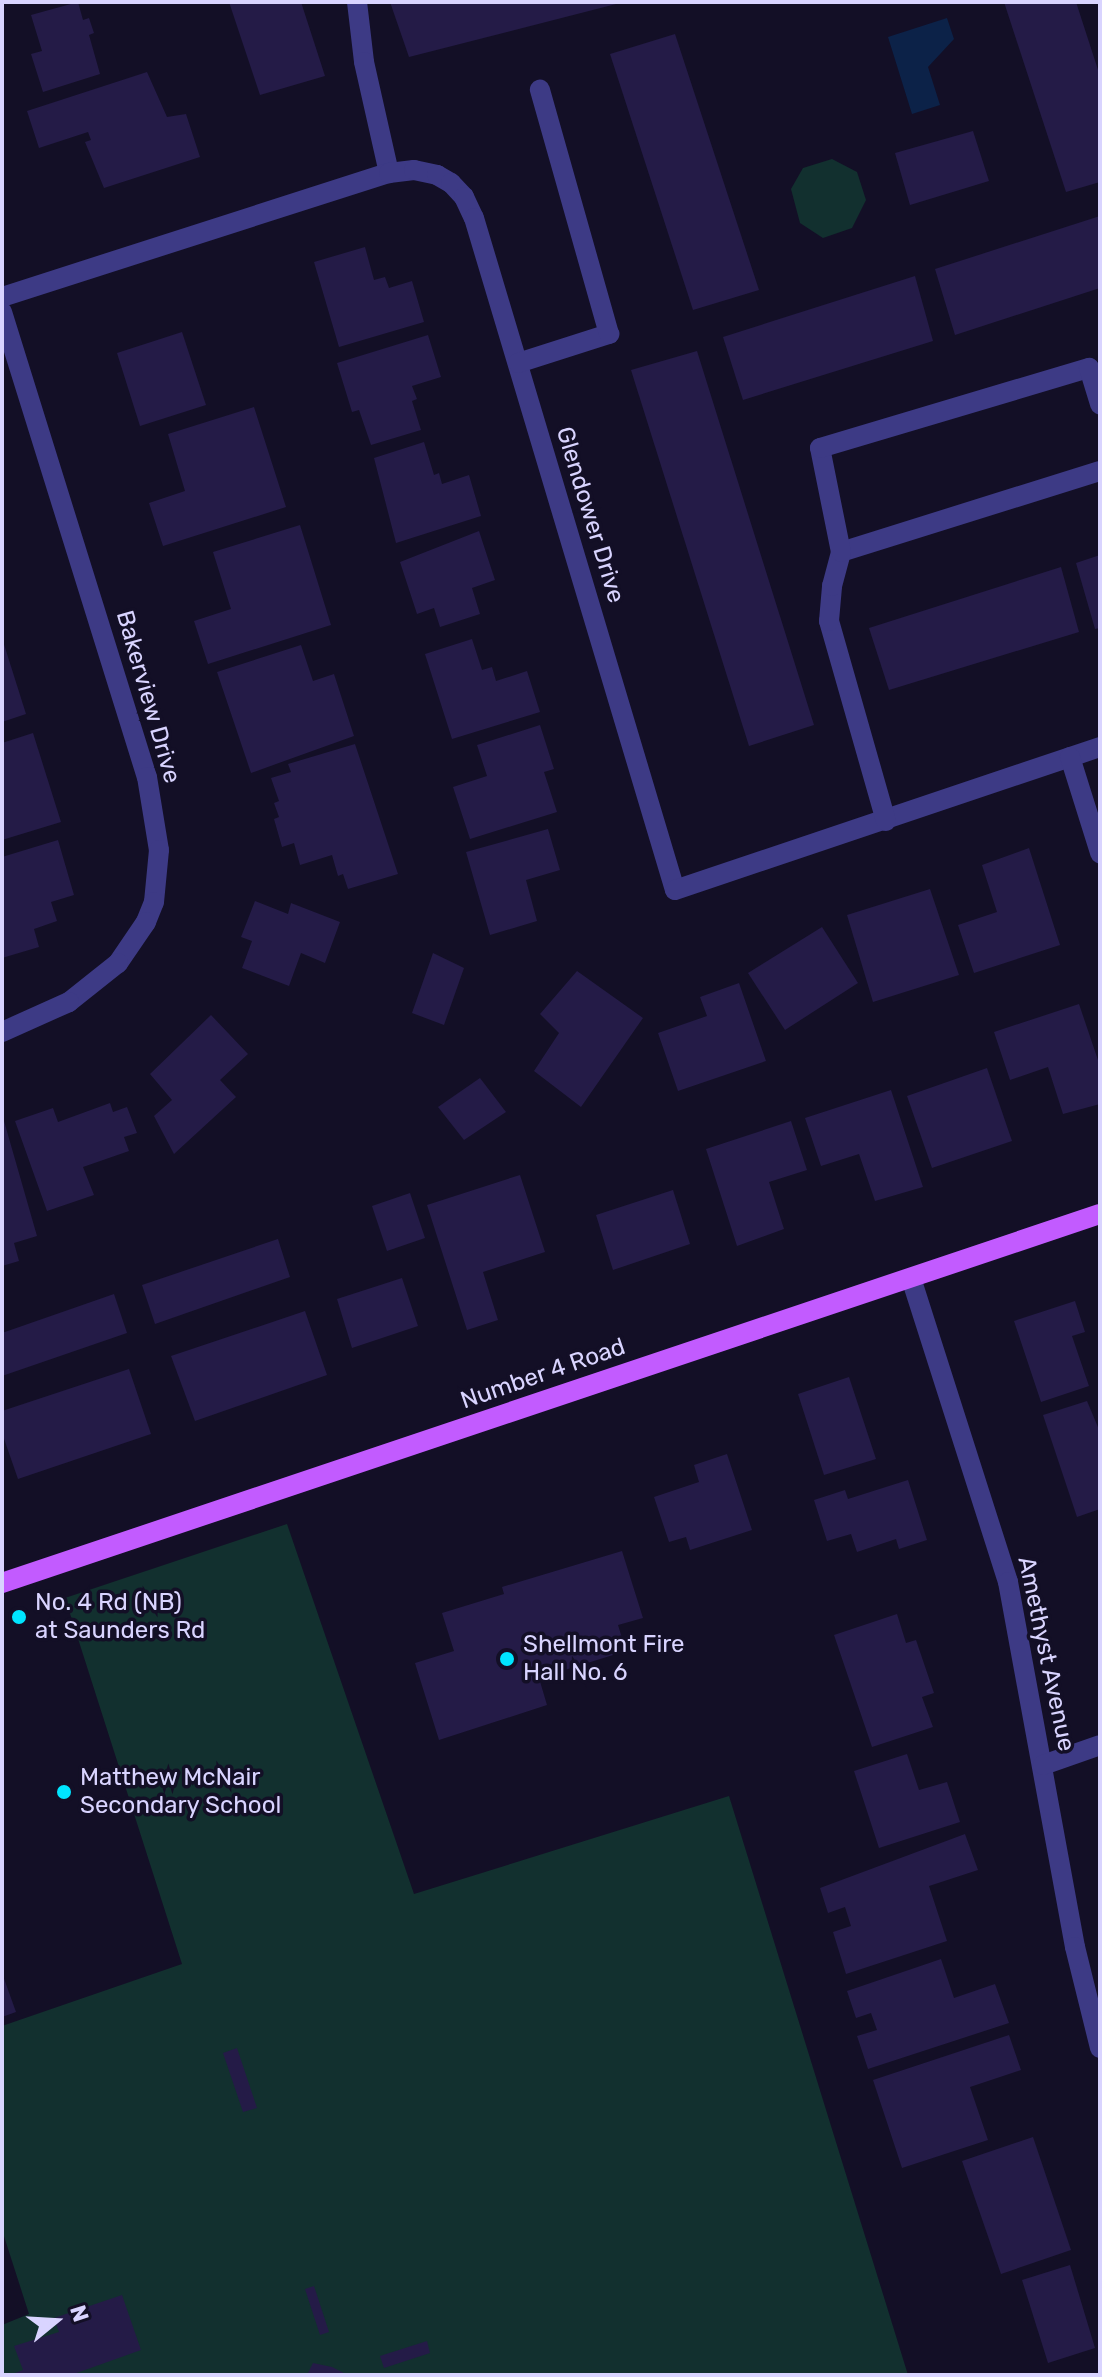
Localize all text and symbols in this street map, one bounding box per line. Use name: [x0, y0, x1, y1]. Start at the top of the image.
street label: Glendower Drive: [549, 423, 631, 607]
street label: Bakerview Drive: [110, 607, 186, 787]
street label: Number 4 Road: [457, 1332, 629, 1416]
street label: Amethyst Avenue: [1011, 1554, 1081, 1754]
place label: No. 4 Rd (NB) at Saunders Rd: [35, 1589, 205, 1645]
marker: No. 4 Rd (NB) at Saunders Rd: [10, 1608, 28, 1626]
place label: Shellmont Fire Hall No. 6: [523, 1631, 685, 1687]
marker: Shellmont Fire Hall No. 6: [498, 1650, 516, 1668]
place label: Matthew McNair Secondary School: [80, 1764, 282, 1820]
marker: Matthew McNair Secondary School: [55, 1783, 73, 1801]
north arrow: [16, 2281, 96, 2361]
text: N: [64, 2302, 95, 2325]

